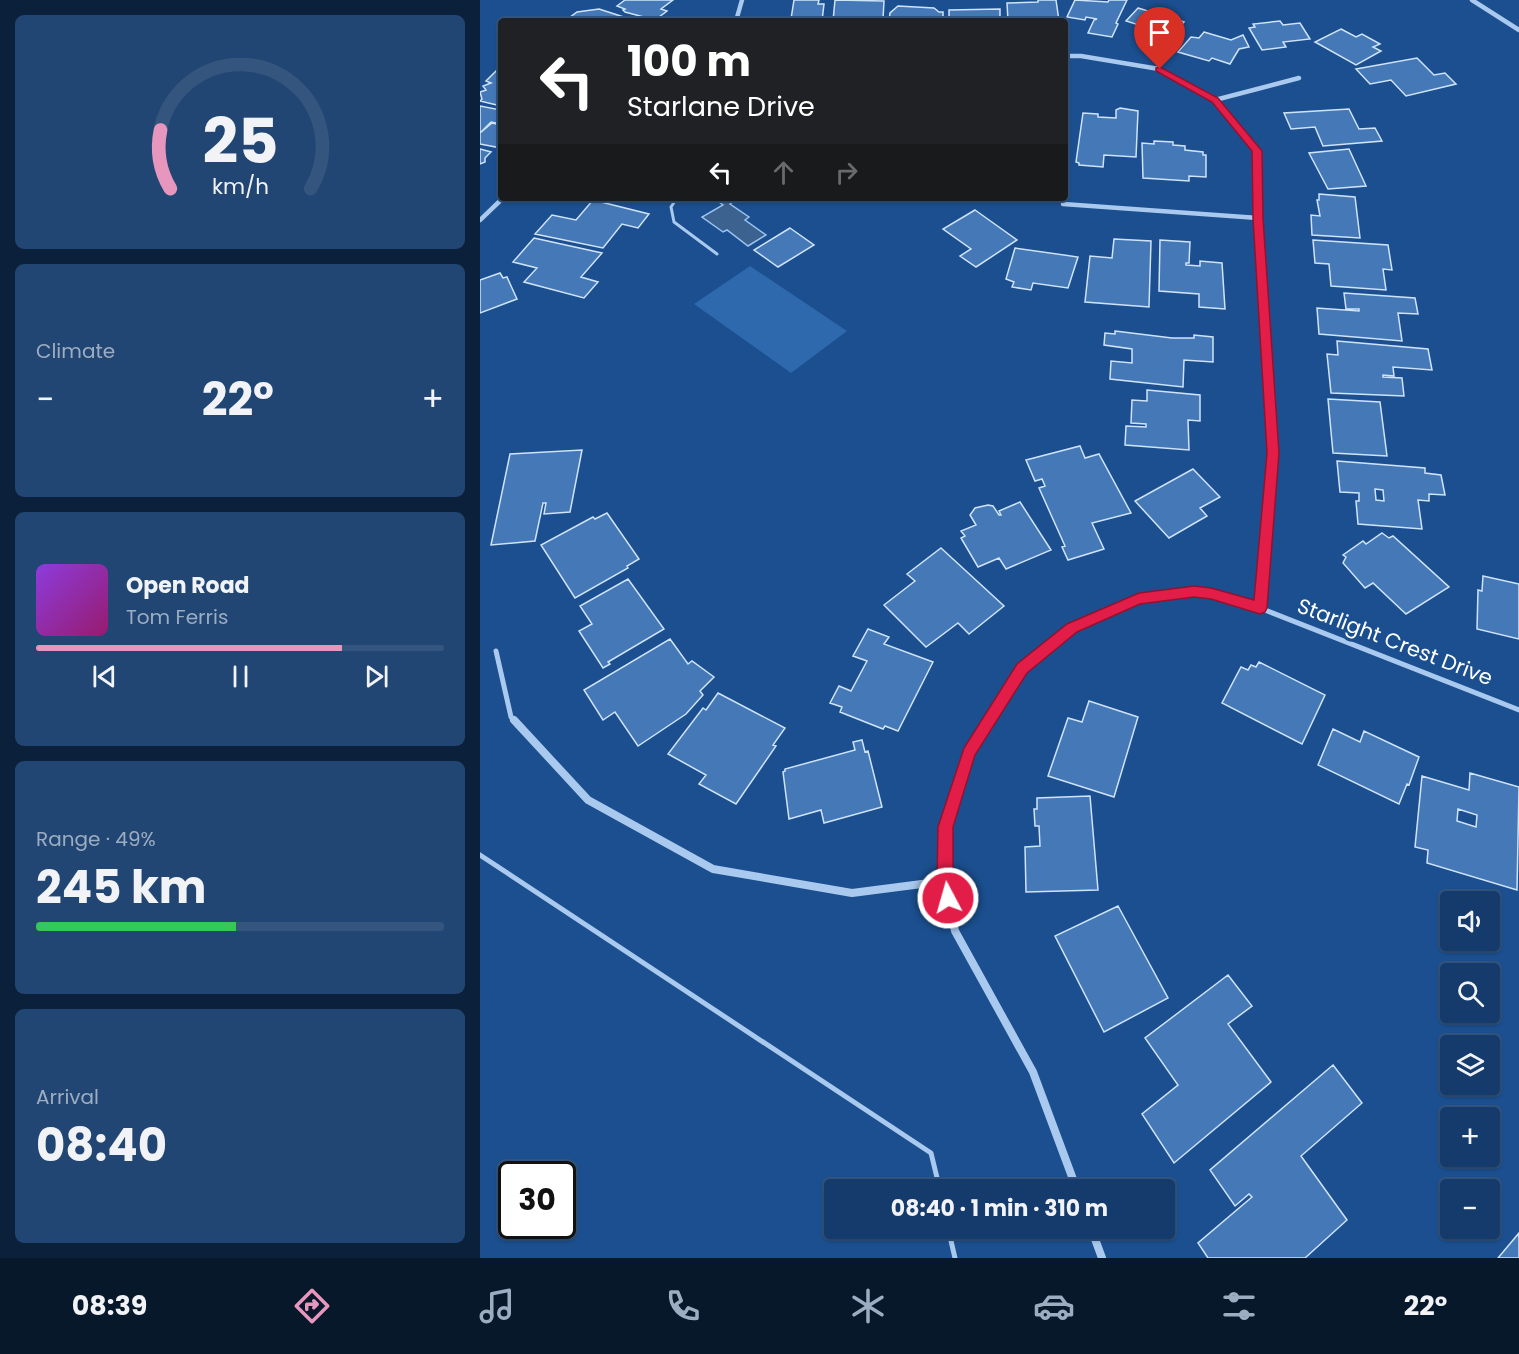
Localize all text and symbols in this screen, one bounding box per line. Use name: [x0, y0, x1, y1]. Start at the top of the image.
pin: [1134, 7, 1185, 69]
icon: arrive: [1143, 16, 1176, 49]
text: 100 m: [627, 32, 751, 91]
icon: left: [528, 42, 606, 120]
text: Starlane Drive: [627, 88, 815, 125]
text: 25: [202, 97, 278, 185]
icon: left: [704, 156, 737, 189]
icon: ahead: [767, 156, 800, 189]
icon: right: [830, 156, 863, 189]
text: km/h: [211, 171, 269, 202]
text: Climate: [36, 337, 115, 365]
text: 22°: [202, 368, 274, 431]
text: −: [36, 376, 54, 423]
text: +: [421, 376, 444, 423]
text: Open Road: [126, 570, 250, 601]
street label: Starlight Crest Drive: [1293, 591, 1497, 692]
text: Tom Ferris: [126, 603, 228, 631]
icon: previous: [88, 660, 121, 693]
icon: pause: [224, 660, 257, 693]
icon: next: [360, 660, 393, 693]
text: Range · 49%: [36, 825, 156, 853]
text: 245 km: [36, 856, 206, 919]
position arrow: [916, 866, 980, 930]
map controls: [1440, 891, 1500, 1239]
button: sound: [1440, 891, 1500, 951]
button: search: [1440, 963, 1500, 1023]
button: layers: [1440, 1035, 1500, 1095]
text: Arrival: [36, 1083, 99, 1111]
button: +: [1440, 1107, 1500, 1167]
text: 08:40: [36, 1114, 167, 1177]
speed limit sign: 30: [498, 1161, 576, 1239]
button: −: [1440, 1179, 1500, 1239]
text: 08:40 · 1 min · 310 m: [891, 1193, 1108, 1224]
icon: directions: [291, 1285, 333, 1327]
icon: music: [476, 1285, 518, 1327]
icon: phone: [662, 1285, 704, 1327]
icon: climate: [847, 1285, 889, 1327]
icon: car: [1033, 1285, 1075, 1327]
icon: filters: [1218, 1285, 1260, 1327]
text: 08:39: [72, 1287, 147, 1324]
text: 22°: [1404, 1287, 1447, 1324]

